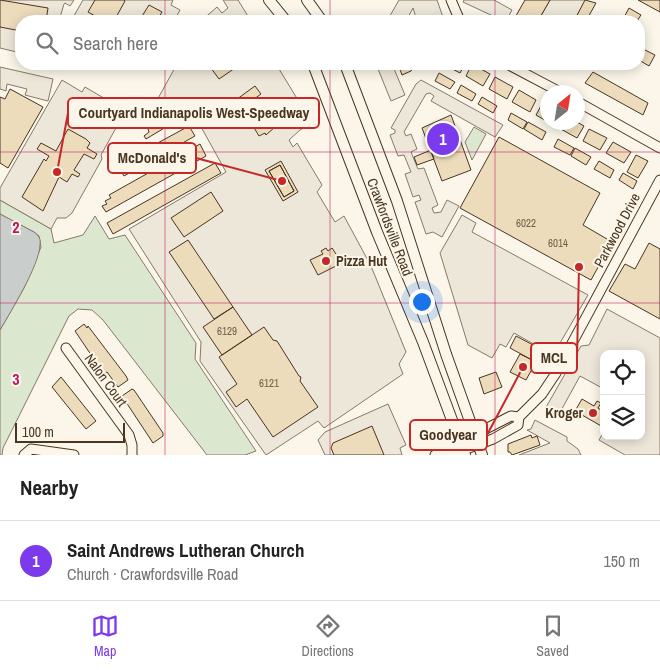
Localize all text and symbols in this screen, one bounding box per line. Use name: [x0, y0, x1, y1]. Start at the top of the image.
search box: [15, 15, 645, 70]
icon: search: [33, 29, 61, 57]
text: Search here: [73, 30, 158, 56]
north arrow: [540, 85, 585, 130]
callout: Courtyard Indianapolis West-Speedway: [68, 98, 319, 128]
text: Courtyard Indianapolis West-Speedway: [79, 102, 310, 123]
pin: 1: [427, 120, 459, 158]
callout: McDonald's: [108, 143, 196, 173]
text: McDonald's: [118, 147, 186, 168]
street label: Crawfordsville Road: [363, 176, 417, 278]
street label: Parkwood Drive: [590, 190, 644, 270]
text: 2: [12, 216, 20, 238]
house number: 6022: [516, 216, 536, 230]
house number: 6014: [548, 236, 568, 250]
place label: Pizza Hut: [336, 252, 387, 270]
marker: Pizza Hut: [320, 255, 332, 267]
your location: [409, 289, 435, 315]
house number: 6129: [217, 324, 237, 338]
callout: MCL: [531, 343, 577, 373]
text: MCL: [541, 347, 568, 368]
street label: Nalon Court: [81, 350, 131, 410]
map controls: [600, 350, 645, 440]
button: locate: [600, 350, 645, 395]
text: 3: [12, 368, 20, 390]
house number: 6121: [259, 376, 279, 390]
button: layers: [600, 395, 645, 440]
place label: Kroger: [545, 404, 584, 422]
marker: Kroger: [587, 407, 599, 419]
scale bar: [15, 420, 125, 443]
callout: Goodyear: [410, 420, 487, 450]
text: 100 m: [22, 423, 54, 441]
text: Goodyear: [419, 424, 477, 445]
text: Nearby: [20, 473, 78, 502]
text: Saint Andrews Lutheran Church: [67, 537, 305, 563]
text: 1: [32, 550, 40, 572]
text: 150 m: [604, 550, 640, 572]
text: Church · Crawfordsville Road: [67, 563, 238, 585]
tab: Map: [91, 612, 119, 660]
tab: Directions: [302, 612, 354, 660]
tab: Saved: [536, 612, 569, 660]

